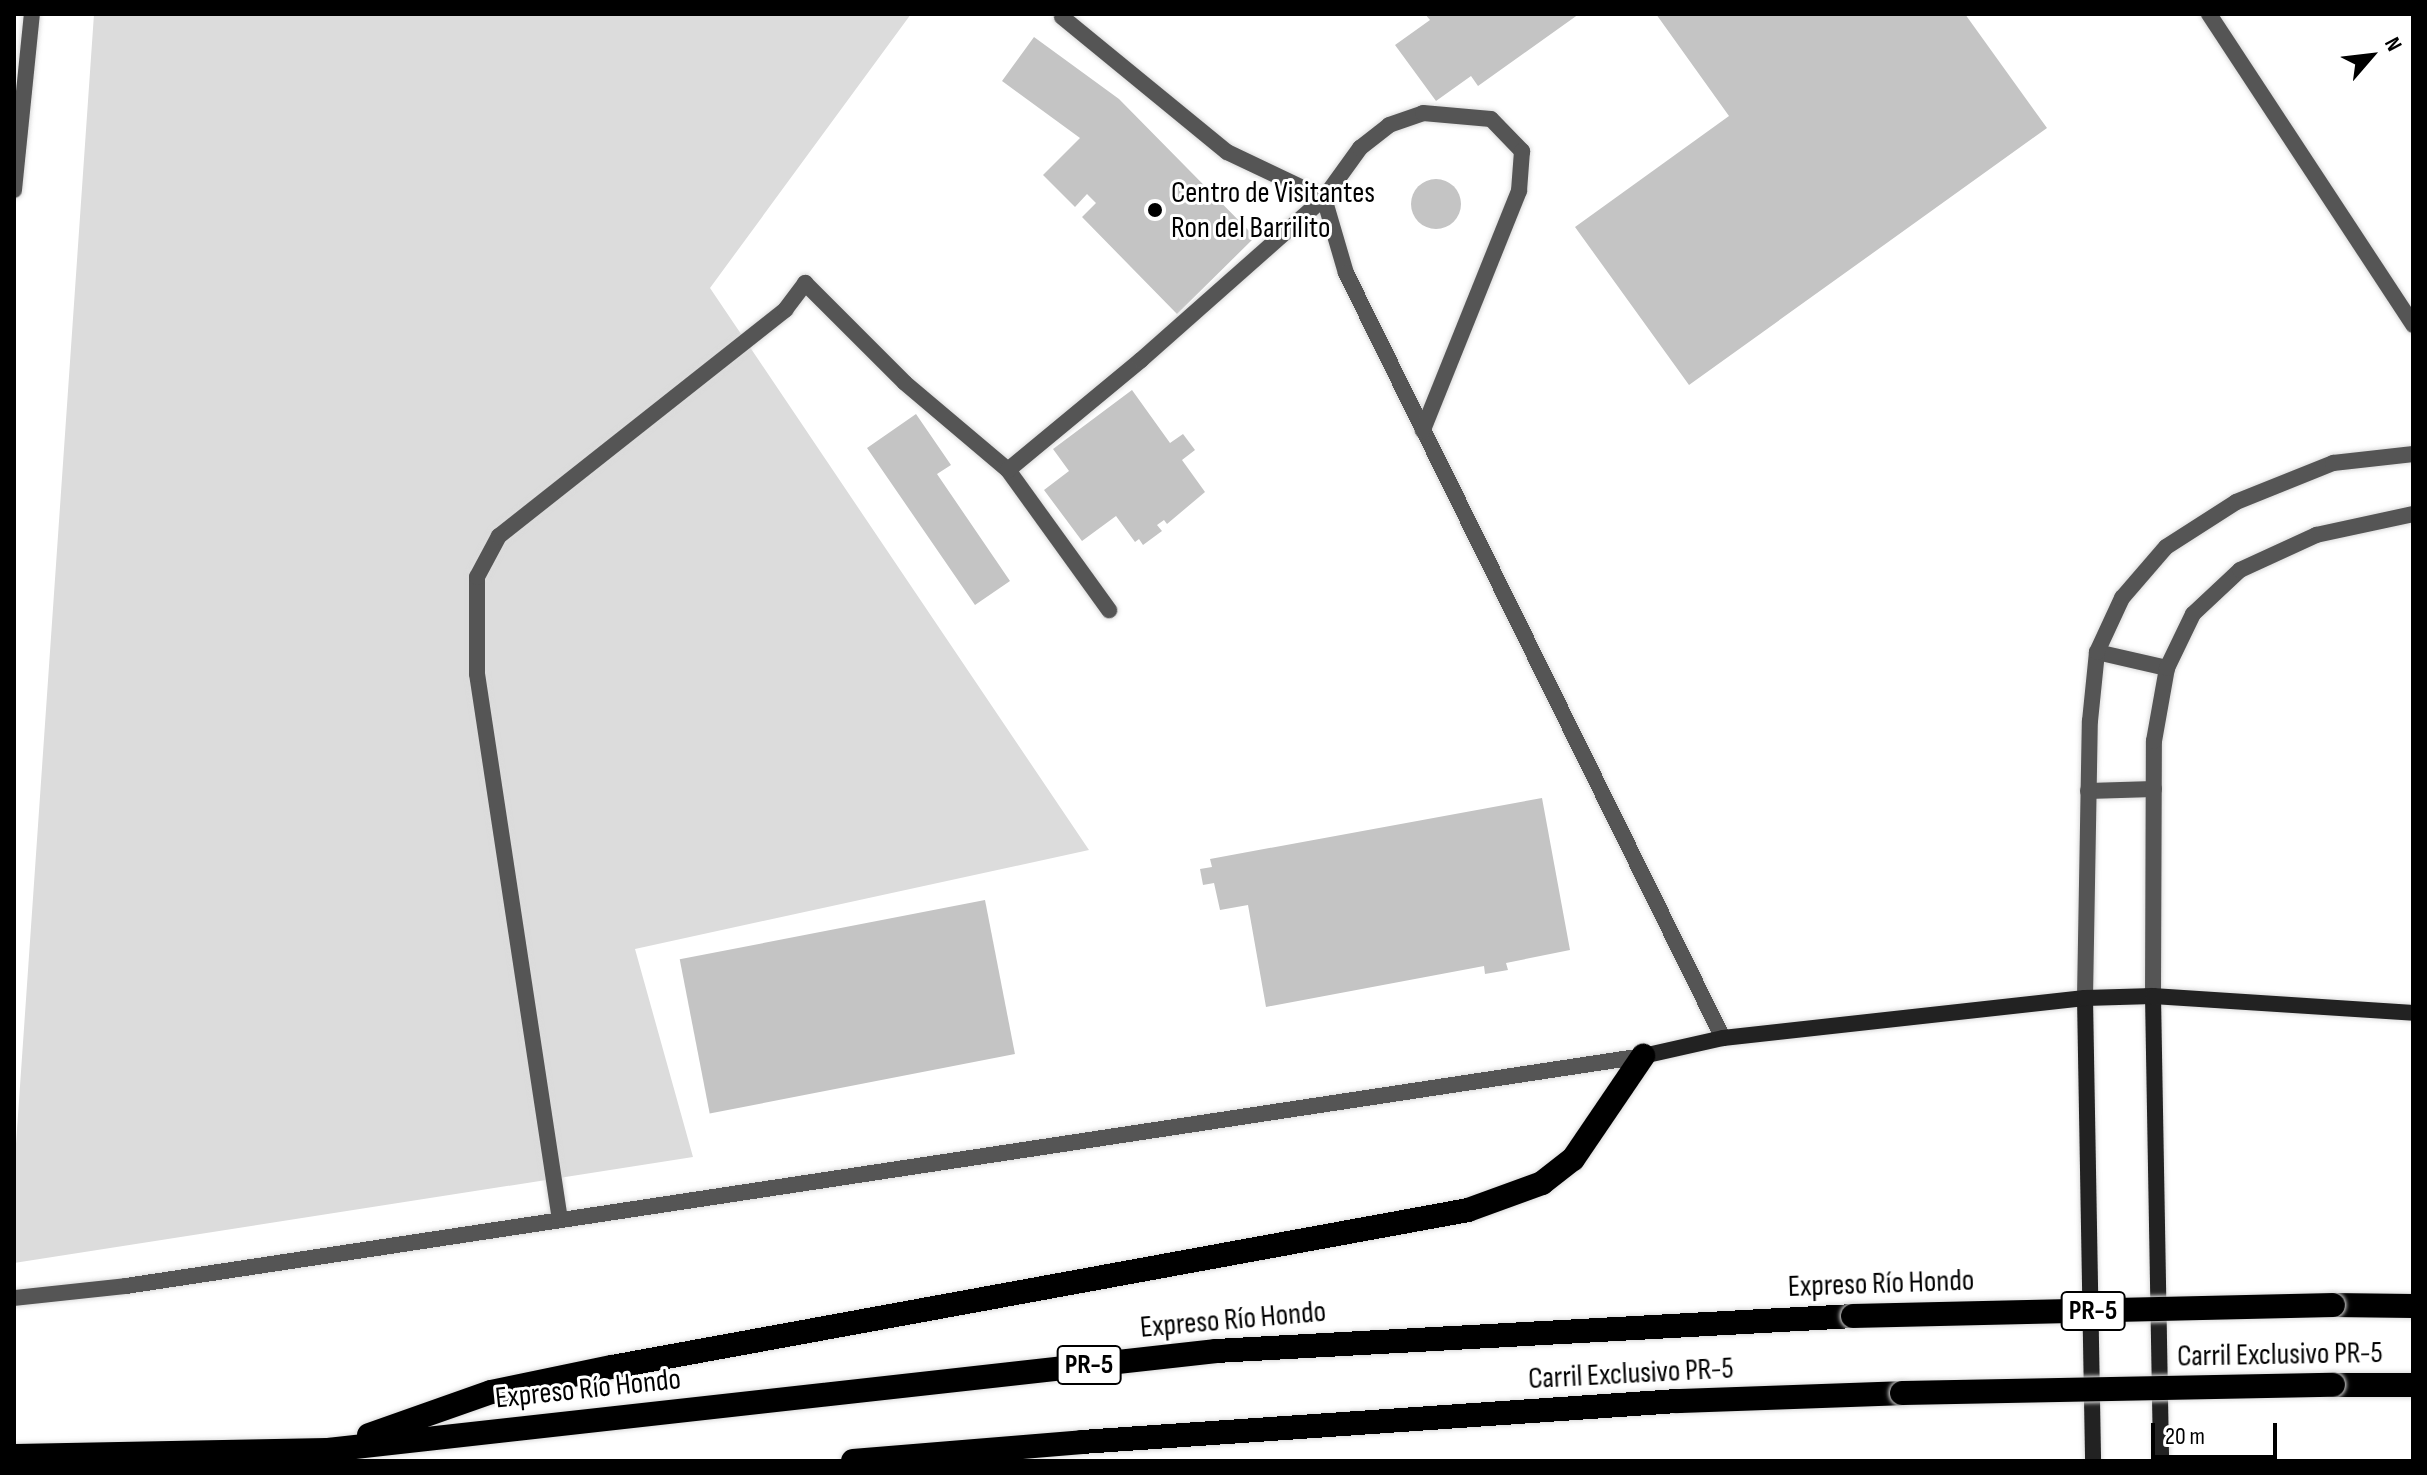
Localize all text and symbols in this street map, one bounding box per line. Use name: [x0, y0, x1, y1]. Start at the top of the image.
north arrow: [2331, 16, 2411, 96]
text: N: [2378, 33, 2407, 56]
place label: Centro de Visitantes Ron del Barrilito: [1171, 175, 1375, 246]
marker: Centro de Visitantes Ron del Barrilito: [1146, 201, 1164, 219]
street label: Expreso Río Hondo: [1787, 1263, 1975, 1305]
road number: PR-5: [2059, 1287, 2127, 1335]
street label: Expreso Río Hondo: [1139, 1294, 1327, 1346]
street label: Carril Exclusivo PR-5: [2177, 1335, 2383, 1375]
road number: PR-5: [1055, 1341, 1123, 1389]
street label: Carril Exclusivo PR-5: [1527, 1351, 1735, 1397]
street label: Expreso Río Hondo: [493, 1361, 683, 1417]
scale bar: [2155, 1407, 2281, 1457]
text: 20 m: [2165, 1422, 2205, 1451]

